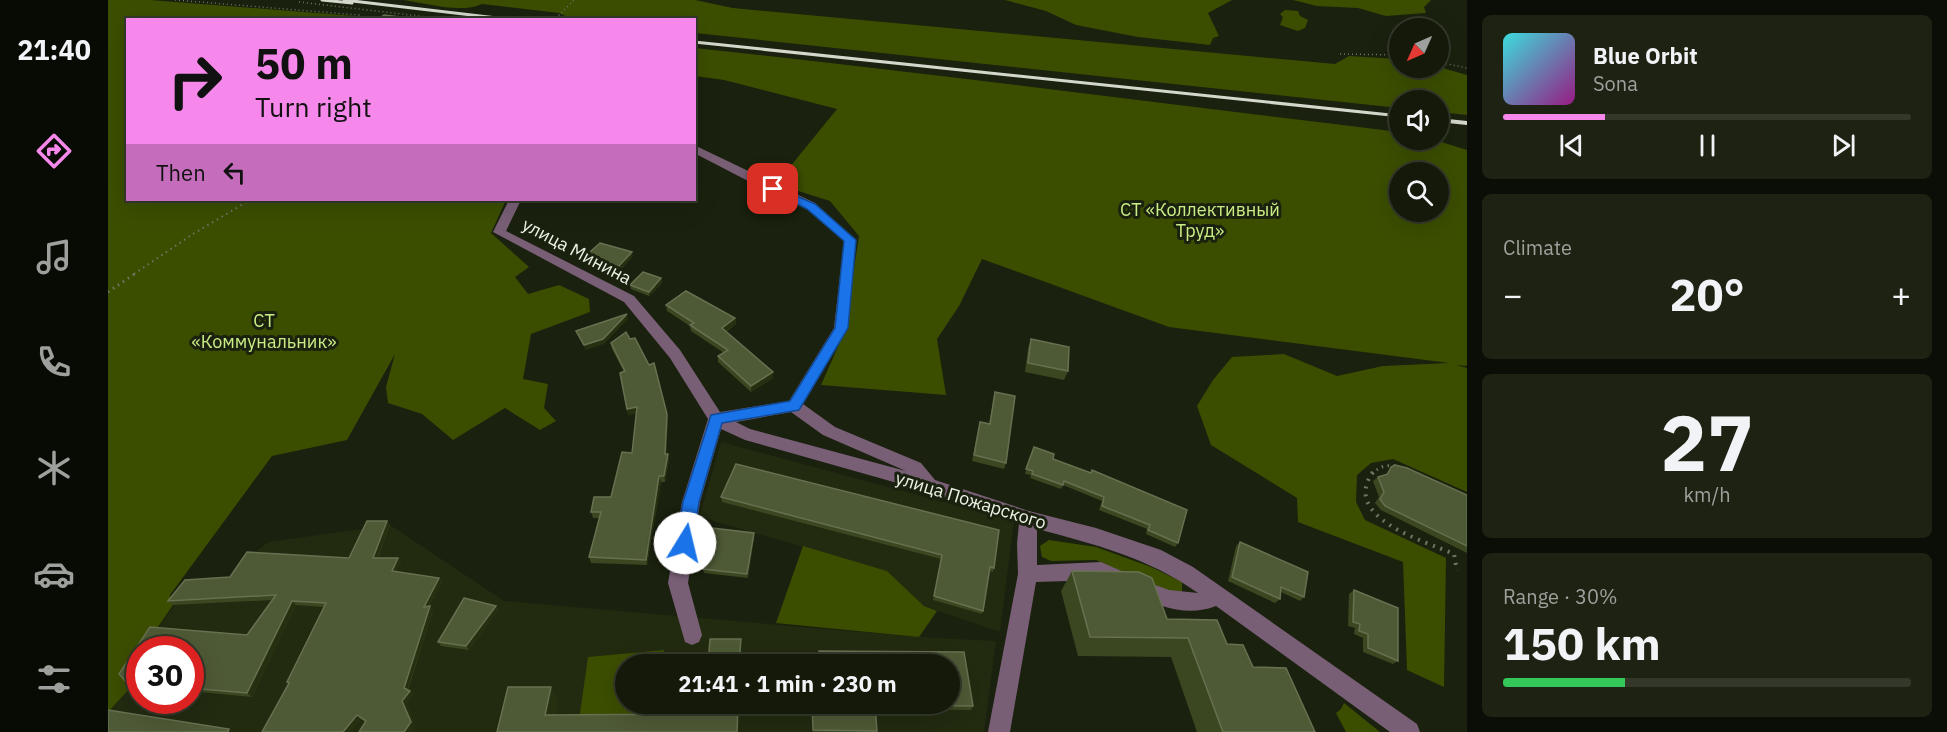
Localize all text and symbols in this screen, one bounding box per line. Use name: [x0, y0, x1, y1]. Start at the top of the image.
north arrow: [1389, 18, 1449, 78]
map controls: [1389, 18, 1449, 222]
text: 21:40: [17, 32, 91, 67]
text: 50 m: [255, 36, 353, 91]
text: Blue Orbit: [1593, 41, 1698, 70]
icon: right: [156, 42, 234, 120]
text: Sona: [1593, 70, 1638, 97]
text: Turn right: [255, 89, 372, 124]
button: sound: [1389, 90, 1449, 150]
icon: previous: [1555, 129, 1588, 162]
icon: pause: [1691, 129, 1724, 162]
icon: next: [1827, 129, 1860, 162]
icon: directions: [33, 130, 75, 172]
icon: left: [218, 156, 251, 189]
text: Then: [156, 158, 206, 187]
button: search: [1389, 162, 1449, 222]
pin: [747, 163, 798, 214]
icon: arrive: [756, 172, 789, 205]
park label: СТ «Коллективный Труд»: [1120, 198, 1280, 242]
street label: улица Минина: [518, 213, 636, 290]
text: Climate: [1503, 234, 1572, 261]
icon: music: [33, 236, 75, 278]
text: 20°: [1669, 265, 1745, 323]
text: −: [1503, 273, 1523, 316]
text: +: [1891, 273, 1911, 316]
park label: СТ «Коммунальник»: [191, 309, 337, 353]
icon: phone: [33, 341, 75, 383]
text: 27: [1660, 391, 1754, 492]
icon: climate: [33, 447, 75, 489]
street label: улица Пожарского: [893, 466, 1049, 534]
text: km/h: [1683, 481, 1731, 508]
position arrow: [653, 511, 717, 575]
icon: car: [33, 553, 75, 595]
text: Range · 30%: [1503, 583, 1618, 610]
text: 150 km: [1503, 614, 1661, 672]
speed limit sign: 30: [126, 636, 204, 714]
icon: filters: [33, 658, 75, 700]
text: 21:41 · 1 min · 230 m: [678, 669, 897, 698]

